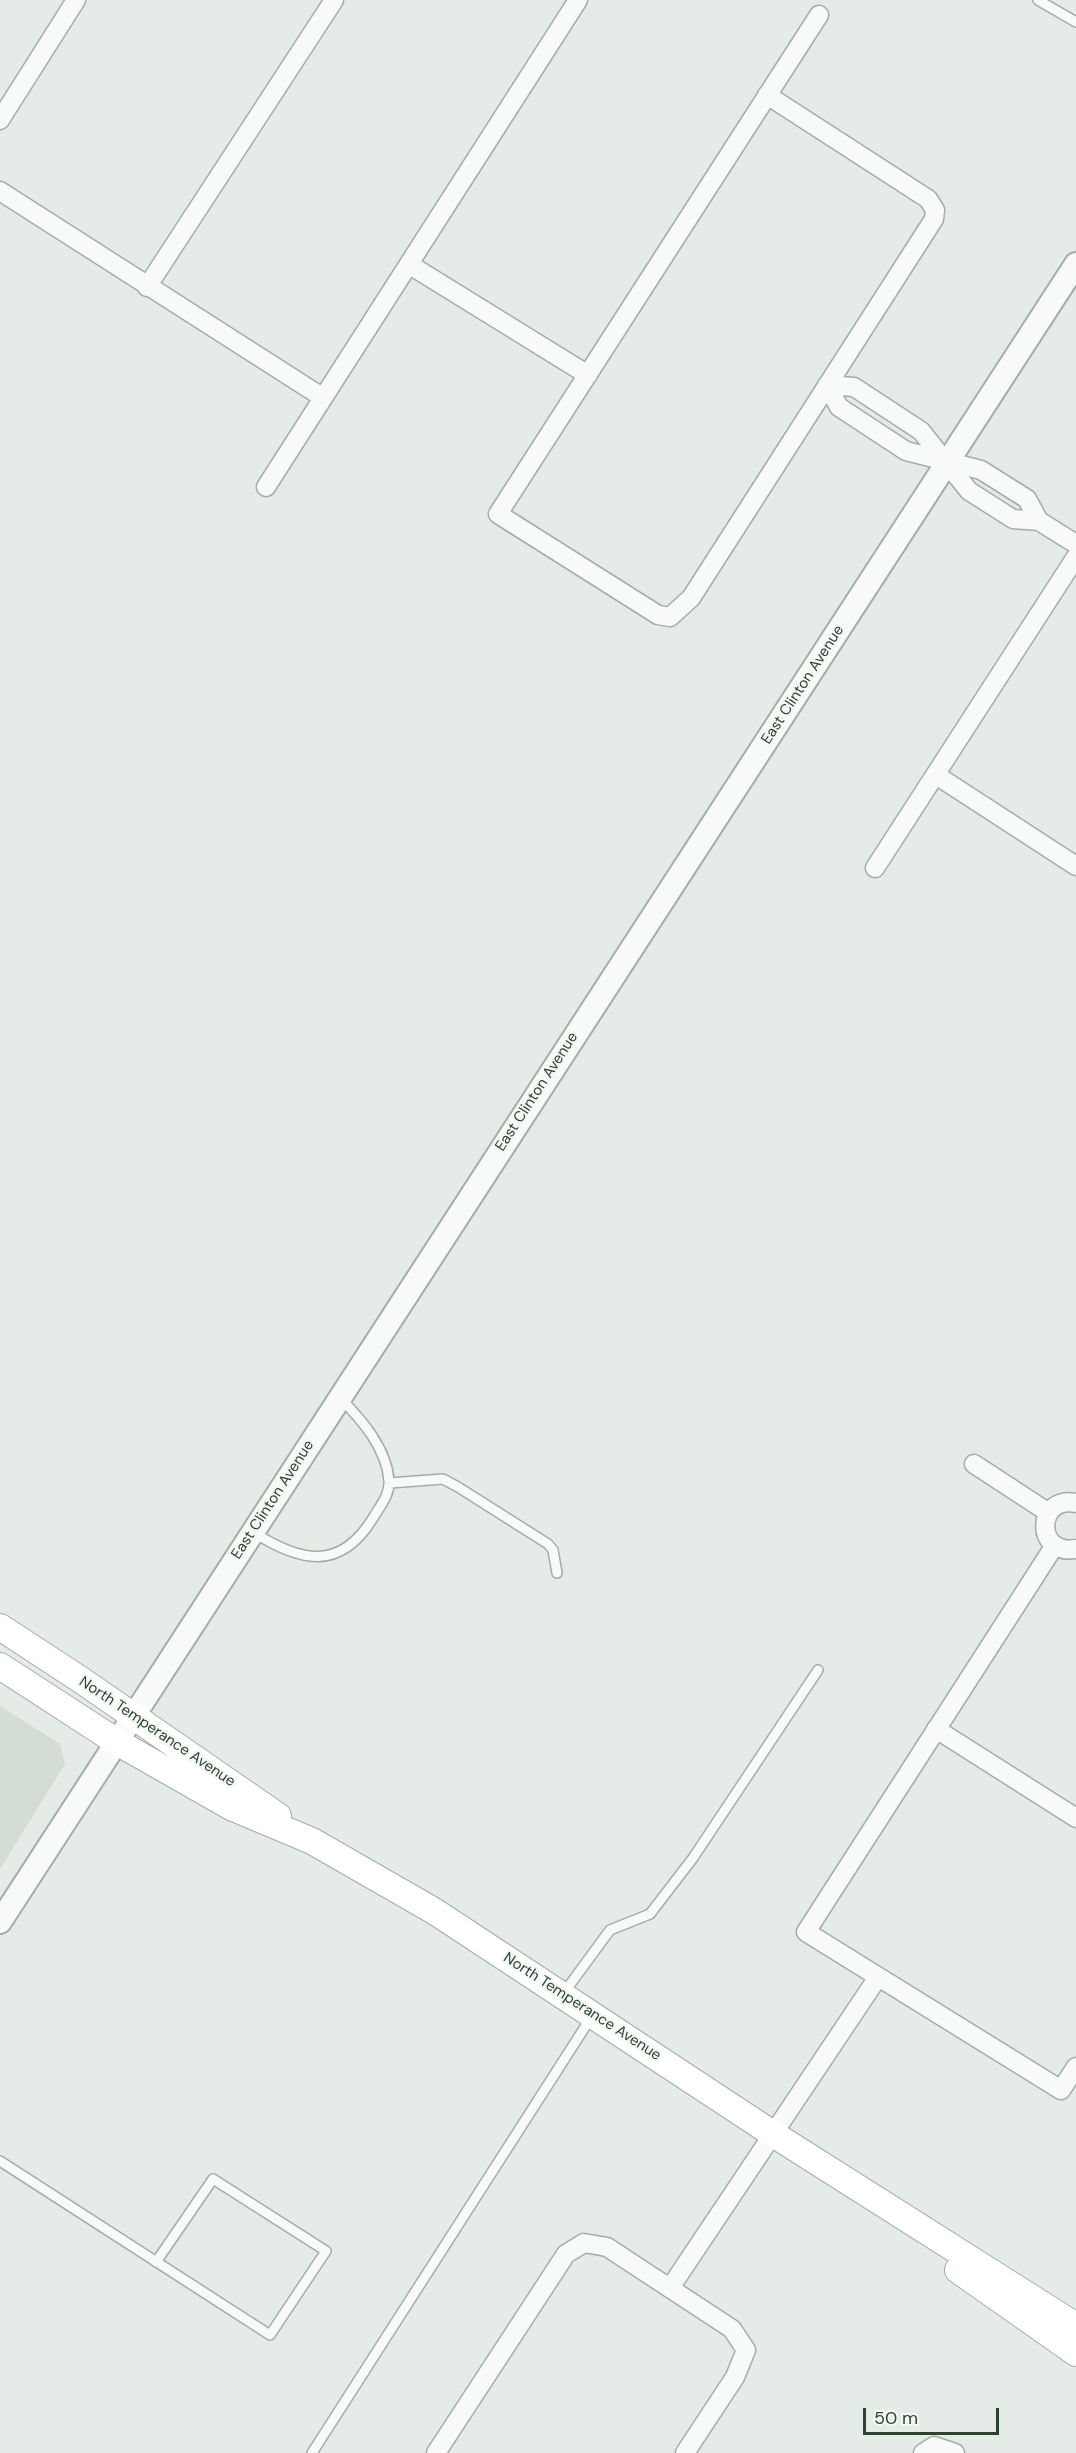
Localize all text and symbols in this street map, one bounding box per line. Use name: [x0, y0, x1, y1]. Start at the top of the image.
street label: East Clinton Avenue: [758, 622, 848, 748]
street label: East Clinton Avenue: [492, 1029, 582, 1155]
street label: East Clinton Avenue: [228, 1437, 318, 1563]
street label: North Temperance Avenue: [75, 1673, 239, 1791]
street label: North Temperance Avenue: [500, 1949, 664, 2065]
scale bar: [866, 2396, 1002, 2434]
text: 50 m: [874, 2406, 918, 2430]

